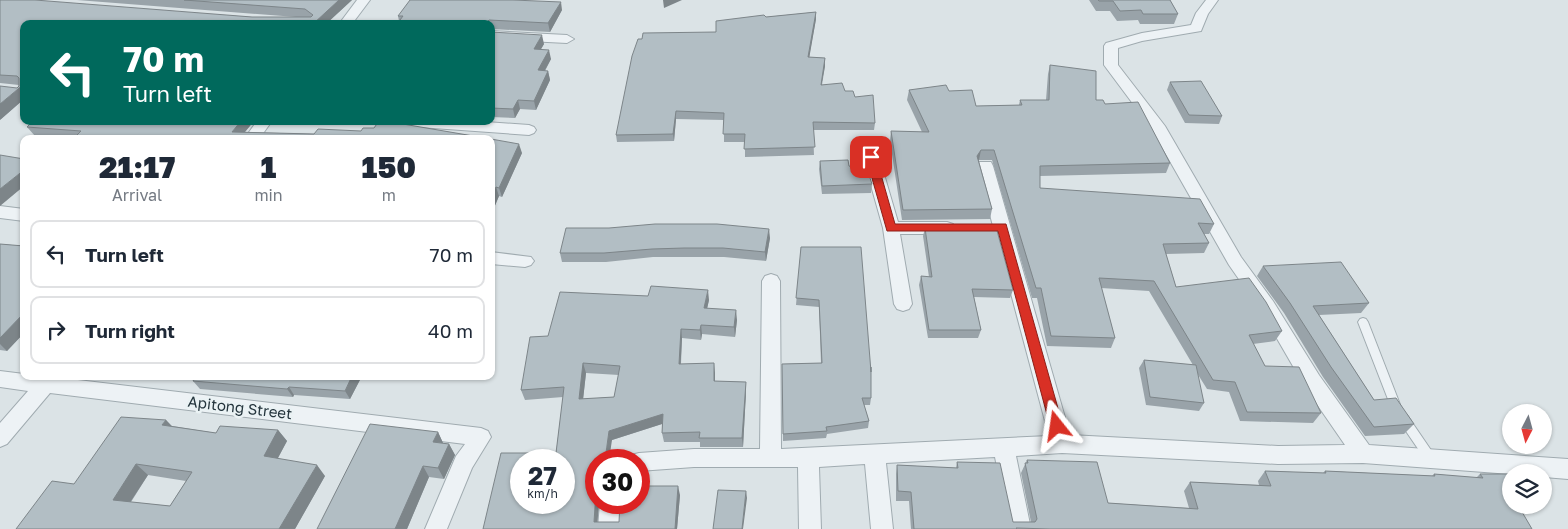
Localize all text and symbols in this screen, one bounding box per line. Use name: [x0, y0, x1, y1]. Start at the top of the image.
text: 70 m: [123, 38, 204, 80]
icon: left: [40, 40, 105, 105]
text: Turn left: [123, 80, 212, 107]
pin: [850, 136, 892, 178]
icon: arrive: [857, 143, 885, 171]
text: 21:17: [99, 149, 175, 185]
text: 1: [261, 149, 276, 185]
text: 150: [362, 149, 416, 185]
text: Arrival: [112, 185, 162, 205]
text: min: [254, 185, 283, 205]
text: m: [382, 185, 396, 205]
icon: left: [42, 240, 70, 268]
text: Turn left: [85, 243, 164, 266]
text: 70 m: [430, 243, 473, 266]
icon: right: [42, 316, 70, 344]
text: Turn right: [85, 319, 175, 342]
text: 40 m: [428, 319, 473, 342]
street label: Apitong Street: [187, 392, 293, 422]
position arrow: [1030, 399, 1082, 451]
north arrow: [1502, 404, 1552, 454]
map controls: [1502, 404, 1552, 514]
speed limit sign: 30: [585, 449, 650, 514]
text: 27: [528, 460, 557, 491]
button: layers: [1502, 464, 1552, 514]
text: km/h: [527, 486, 558, 501]

